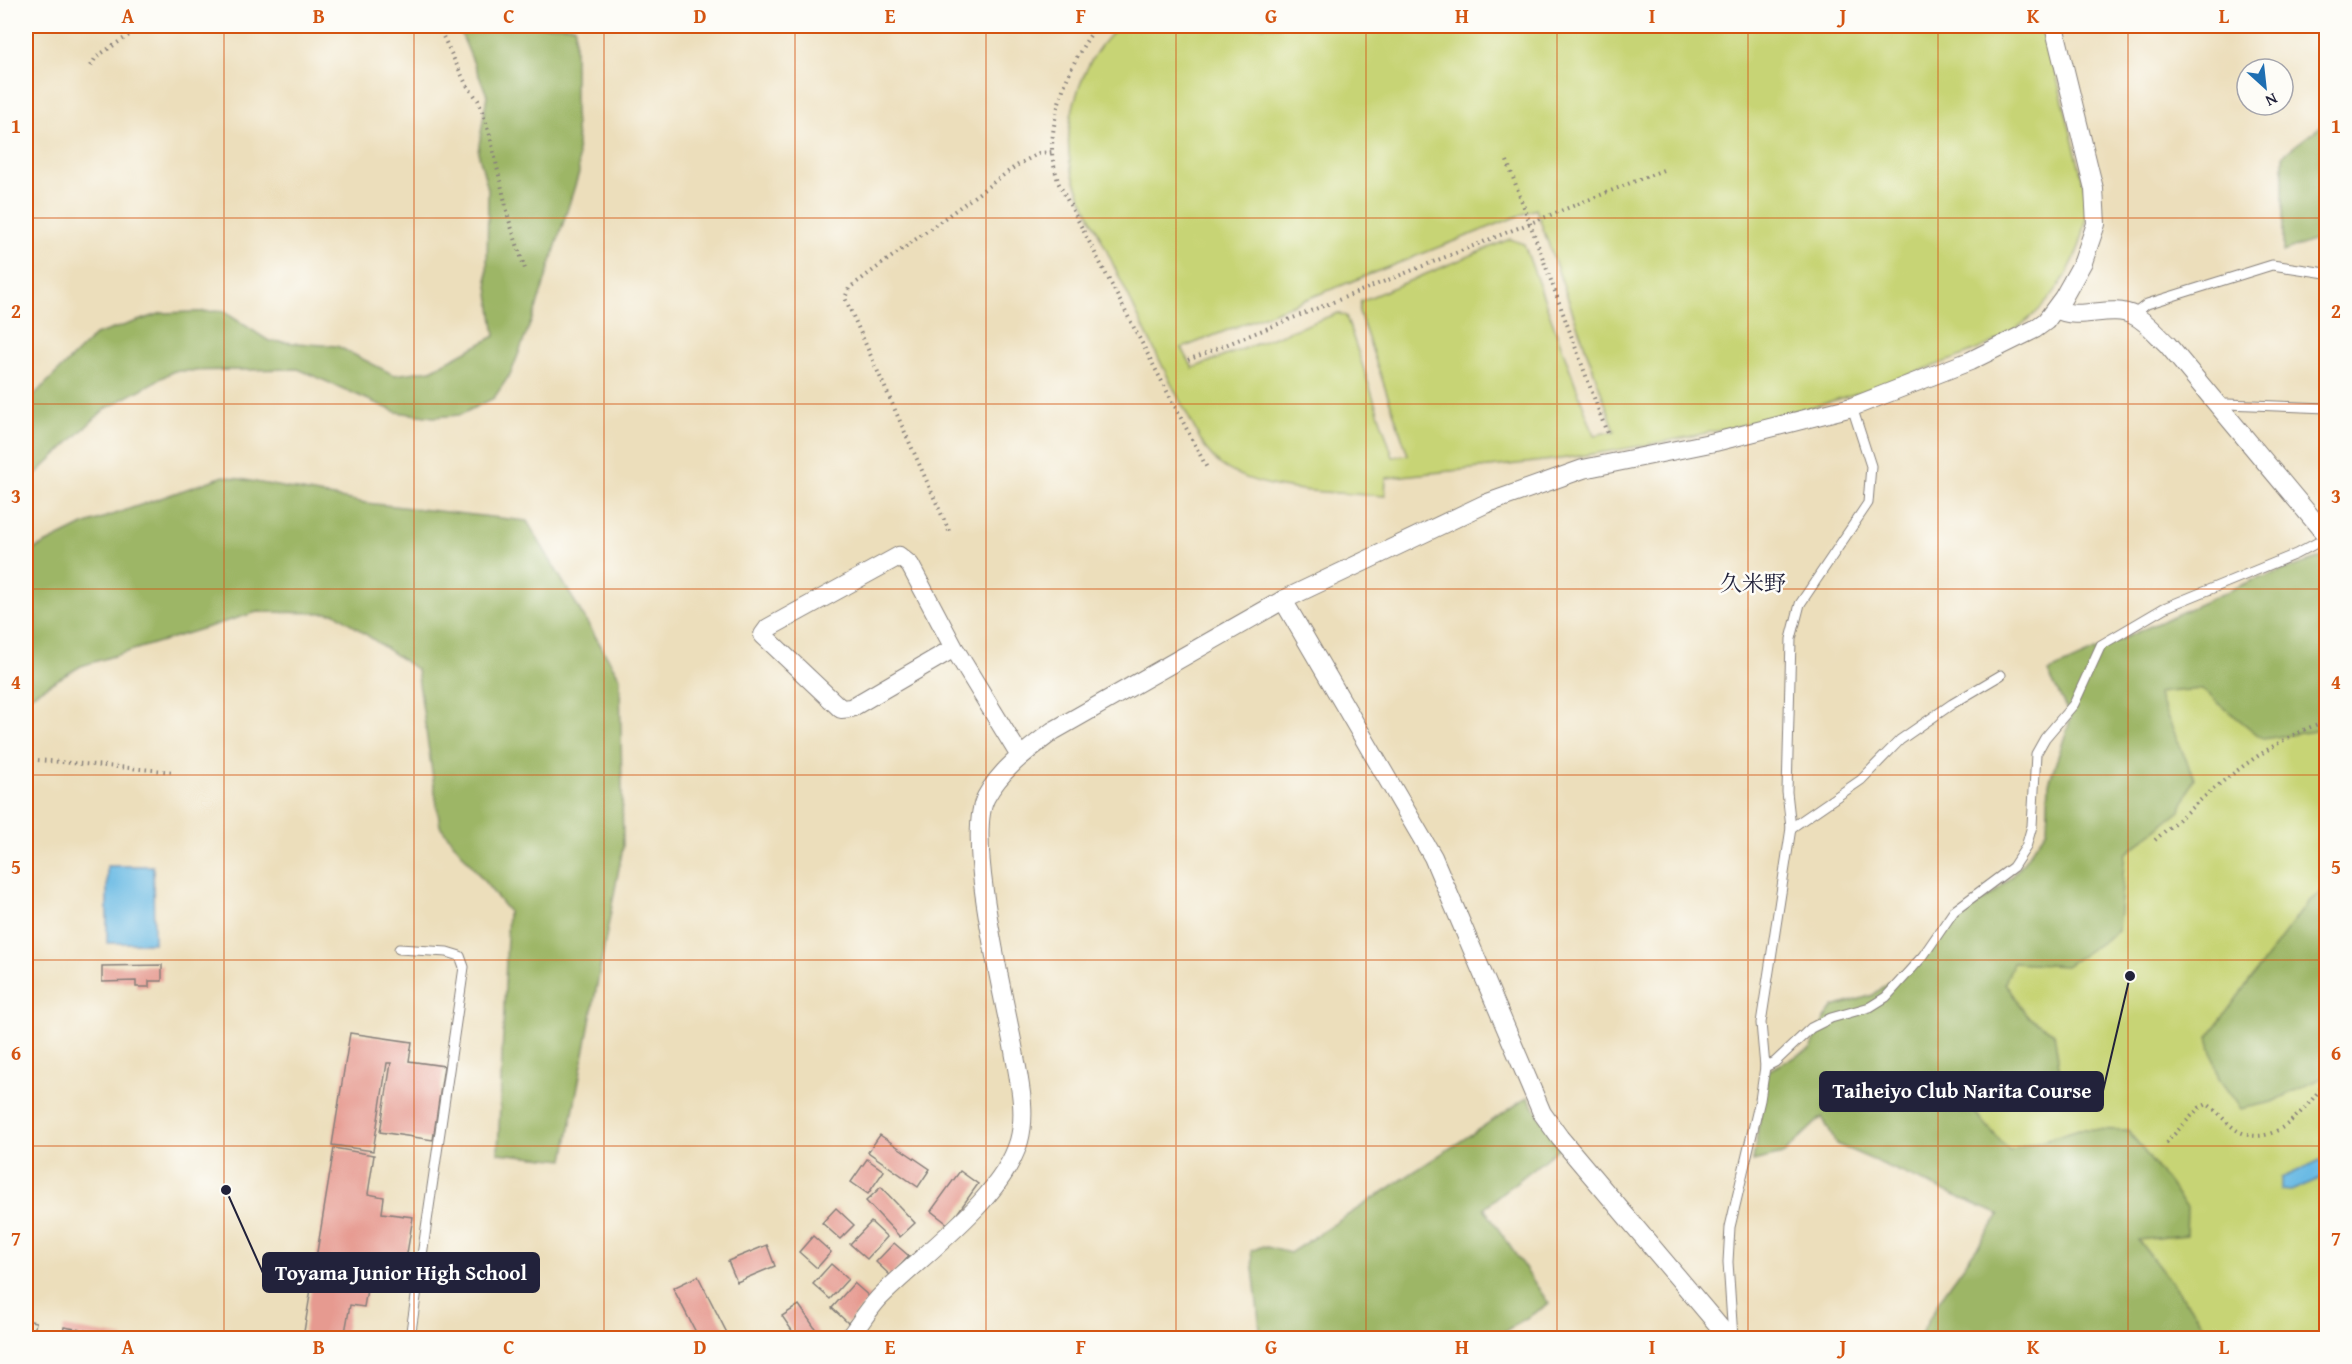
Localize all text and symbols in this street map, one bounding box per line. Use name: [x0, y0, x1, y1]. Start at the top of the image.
text: A: [122, 1, 135, 30]
text: B: [313, 1, 325, 30]
text: C: [503, 1, 515, 30]
text: D: [693, 1, 707, 30]
text: E: [885, 1, 896, 30]
text: F: [1076, 1, 1086, 30]
text: G: [1265, 1, 1277, 30]
text: H: [1455, 1, 1469, 30]
text: I: [1649, 1, 1655, 30]
text: J: [1837, 1, 1847, 30]
text: K: [2027, 1, 2040, 30]
text: L: [2219, 1, 2230, 30]
north arrow: [2235, 57, 2295, 117]
text: N: [2261, 87, 2282, 114]
text: 1: [11, 111, 21, 140]
text: 1: [2331, 111, 2341, 140]
text: 2: [11, 296, 21, 325]
text: 2: [2331, 296, 2341, 325]
text: 3: [11, 481, 21, 510]
text: 3: [2331, 481, 2341, 510]
district label: 久米野: [1720, 567, 1786, 599]
text: 4: [11, 667, 21, 696]
text: 4: [2331, 667, 2341, 696]
text: 5: [11, 852, 21, 881]
text: 5: [2331, 852, 2341, 881]
text: 6: [11, 1038, 21, 1067]
text: 6: [2331, 1038, 2341, 1067]
callout: Taiheiyo Club Narita Course: [1820, 1072, 2103, 1111]
text: Taiheiyo Club Narita Course: [1832, 1075, 2092, 1106]
text: 7: [11, 1223, 21, 1252]
text: 7: [2331, 1223, 2341, 1252]
callout: Toyama Junior High School: [263, 1253, 539, 1292]
text: Toyama Junior High School: [275, 1257, 527, 1288]
text: A: [122, 1332, 135, 1361]
text: B: [313, 1332, 325, 1361]
text: C: [503, 1332, 515, 1361]
text: D: [693, 1332, 707, 1361]
text: E: [885, 1332, 896, 1361]
text: F: [1076, 1332, 1086, 1361]
text: G: [1265, 1332, 1277, 1361]
text: H: [1455, 1332, 1469, 1361]
text: I: [1649, 1332, 1655, 1361]
text: J: [1837, 1332, 1847, 1361]
text: K: [2027, 1332, 2040, 1361]
text: L: [2219, 1332, 2230, 1361]

